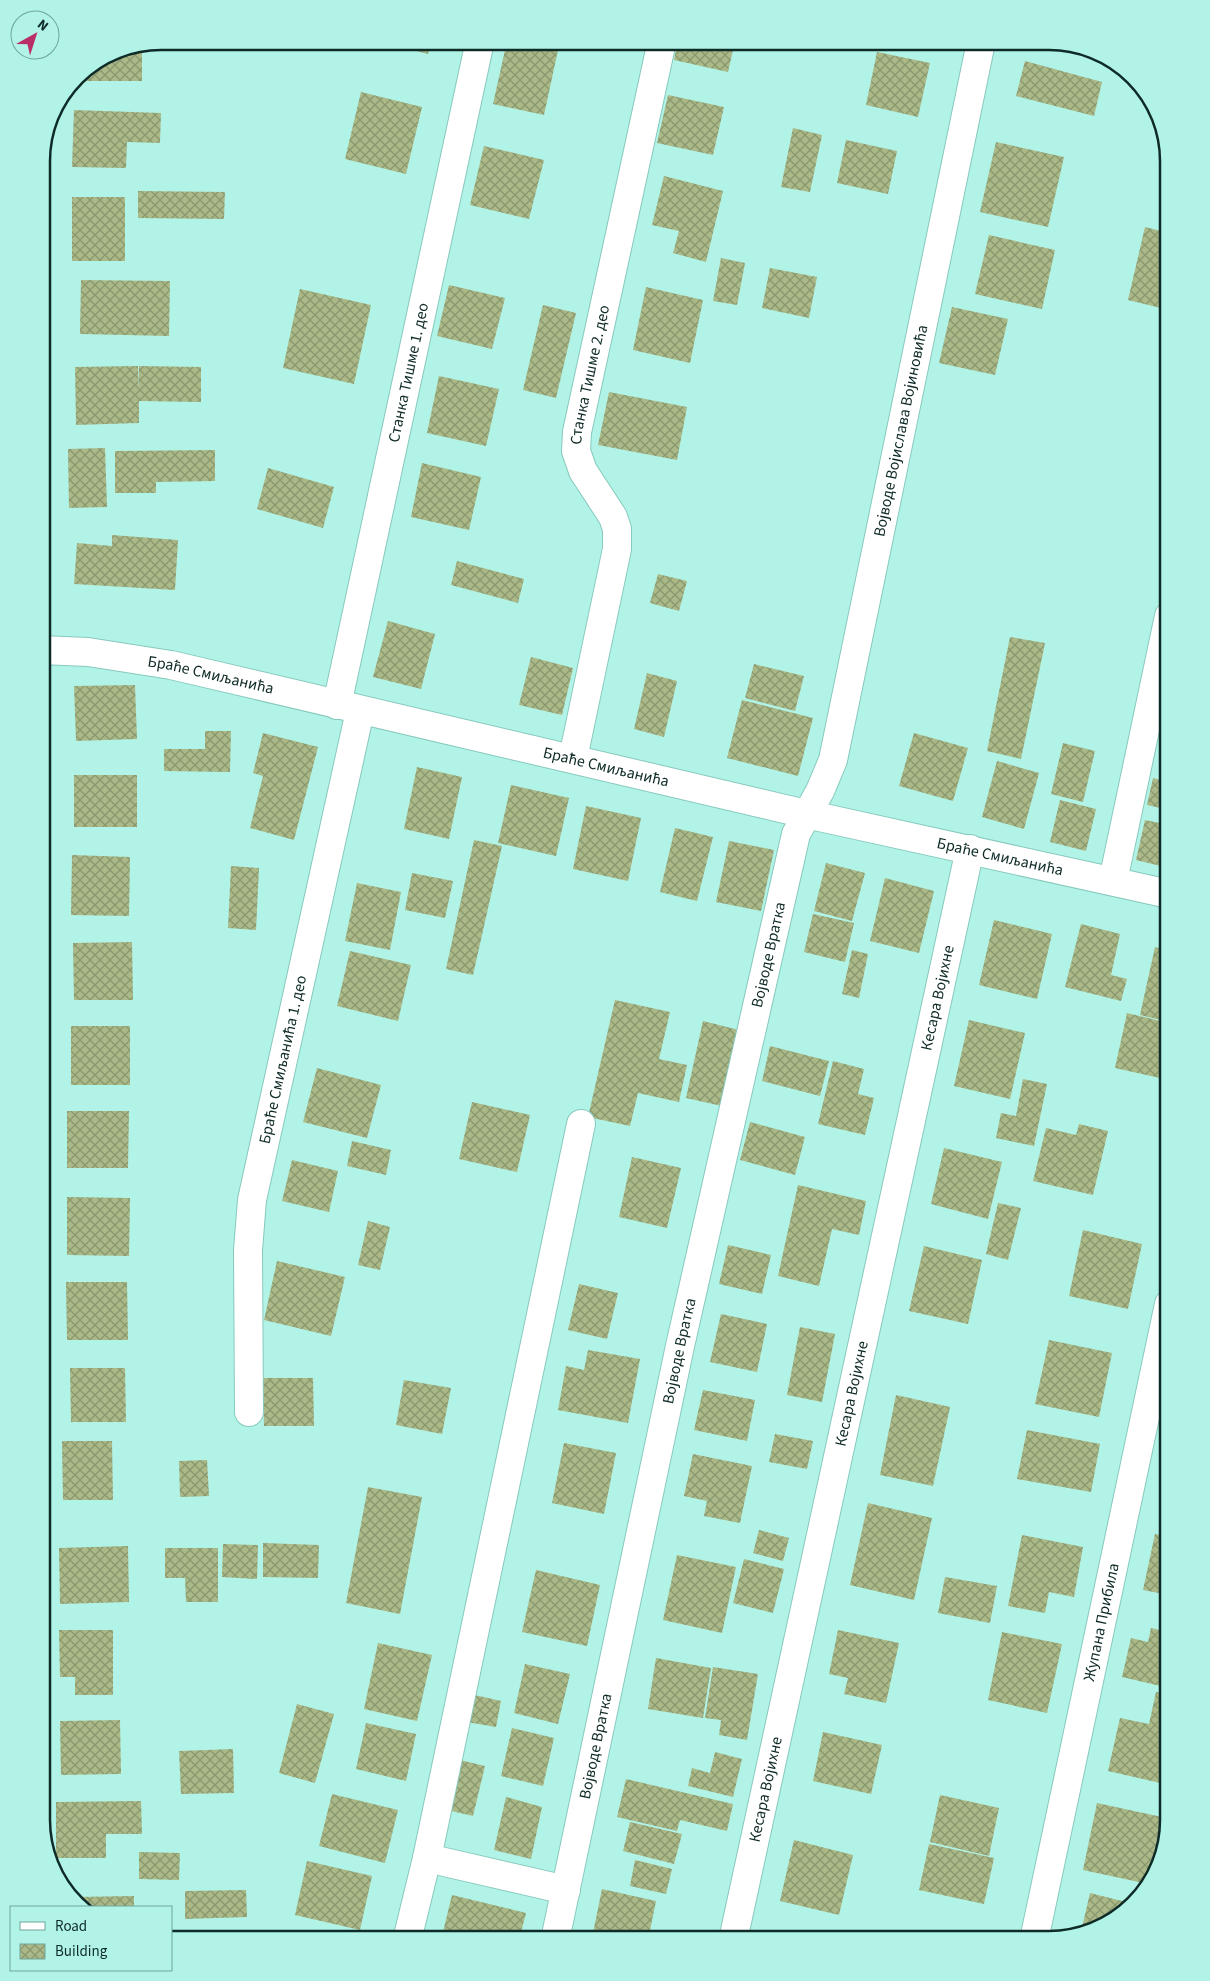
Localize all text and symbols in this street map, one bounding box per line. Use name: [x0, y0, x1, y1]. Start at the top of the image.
north arrow: [10, 10, 60, 60]
text: N: [33, 15, 52, 36]
street label: Станка Тишме 1. део: [383, 301, 434, 444]
street label: Станка Тишме 2. део: [565, 303, 615, 445]
street label: Војводе Војислава Војиновића: [868, 323, 933, 539]
street label: Браће Смиљанића: [146, 651, 276, 700]
street label: Браће Смиљанића: [541, 742, 671, 793]
street label: Браће Смиљанића: [935, 832, 1065, 881]
street label: Војводе Вратка: [746, 900, 791, 1010]
street label: Кесара Војихне: [915, 943, 960, 1053]
street label: Браће Смиљанића 1. део: [254, 973, 312, 1146]
street label: Војводе Вратка: [657, 1296, 702, 1406]
street label: Кесара Војихне: [830, 1339, 874, 1449]
street label: Жупана Прибила: [1078, 1561, 1125, 1683]
street label: Војводе Вратка: [574, 1691, 618, 1801]
street label: Кесара Војихне: [744, 1735, 788, 1844]
legend: [10, 1906, 172, 1971]
text: Road: [55, 1916, 87, 1937]
text: Building: [55, 1941, 108, 1962]

